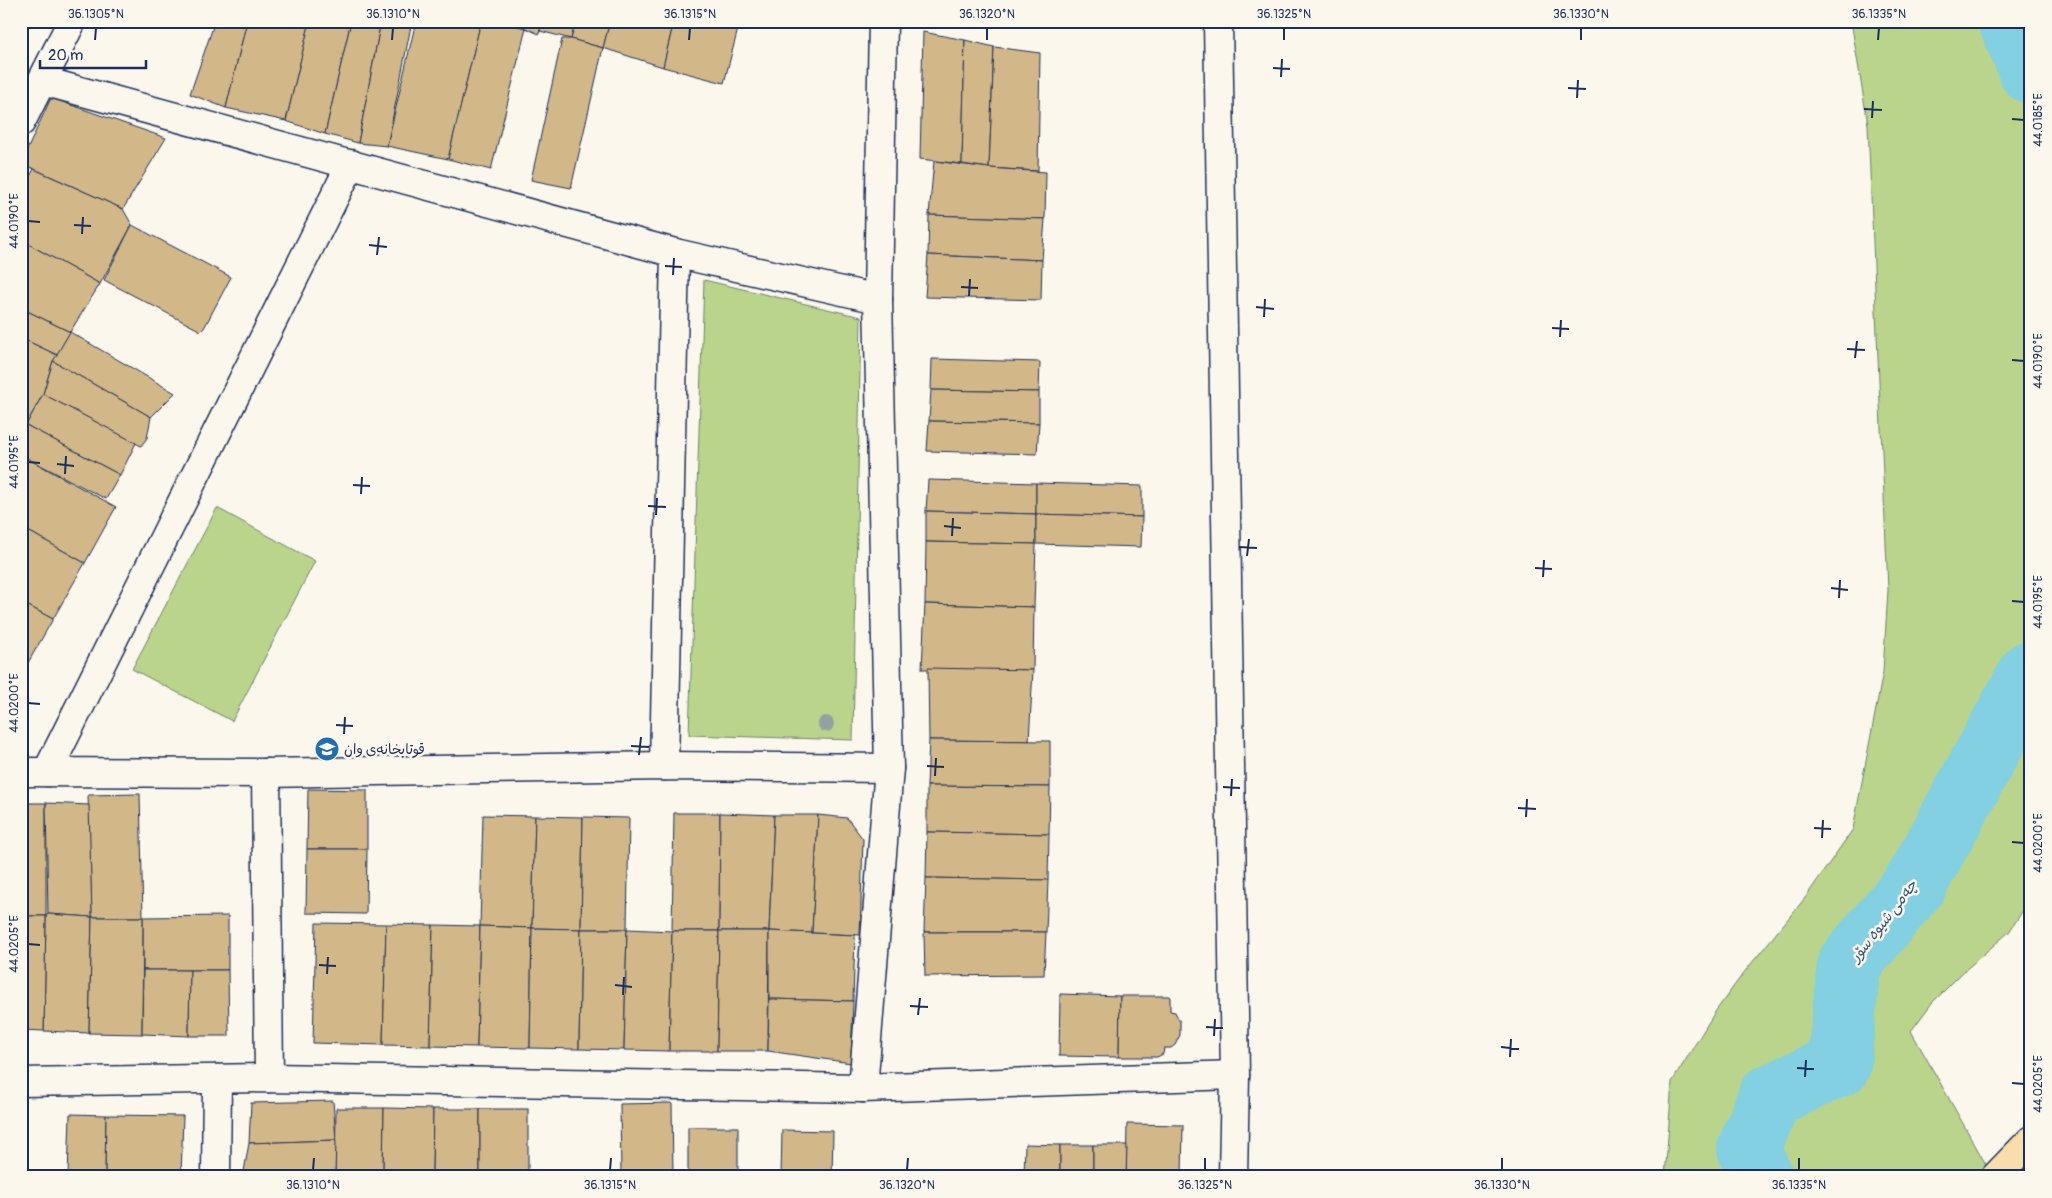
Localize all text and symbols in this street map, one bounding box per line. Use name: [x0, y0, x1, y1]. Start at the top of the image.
text: 36.1305°N: [68, 7, 124, 22]
text: 36.1310°N: [366, 7, 420, 22]
text: 36.1315°N: [664, 7, 716, 22]
text: 36.1320°N: [959, 7, 1015, 22]
text: 36.1325°N: [1257, 7, 1311, 22]
text: 36.1330°N: [1553, 7, 1609, 22]
text: 36.1335°N: [1852, 7, 1906, 22]
scale bar: [40, 38, 146, 70]
text: 20 m: [48, 46, 83, 65]
text: 44.0185°E: [2031, 93, 2046, 147]
text: 44.0190°E: [7, 193, 22, 249]
text: 44.0190°E: [2031, 333, 2046, 389]
text: 44.0195°E: [7, 435, 22, 489]
text: 44.0195°E: [2031, 575, 2046, 629]
text: 44.0200°E: [7, 673, 22, 733]
school or university icon: قوتابخانەی وان: [314, 736, 340, 762]
place label: قوتابخانەی وان: [344, 741, 425, 758]
text: 44.0200°E: [2031, 813, 2046, 873]
water label: چەمی شیوە سۆر: [1845, 876, 1922, 967]
text: 44.0205°E: [7, 915, 22, 973]
text: 44.0205°E: [2031, 1055, 2046, 1113]
text: 36.1310°N: [286, 1178, 340, 1193]
text: 36.1315°N: [584, 1178, 636, 1193]
text: 36.1320°N: [879, 1178, 935, 1193]
text: 36.1325°N: [1178, 1178, 1232, 1193]
text: 36.1330°N: [1474, 1178, 1530, 1193]
text: 36.1335°N: [1772, 1178, 1826, 1193]

